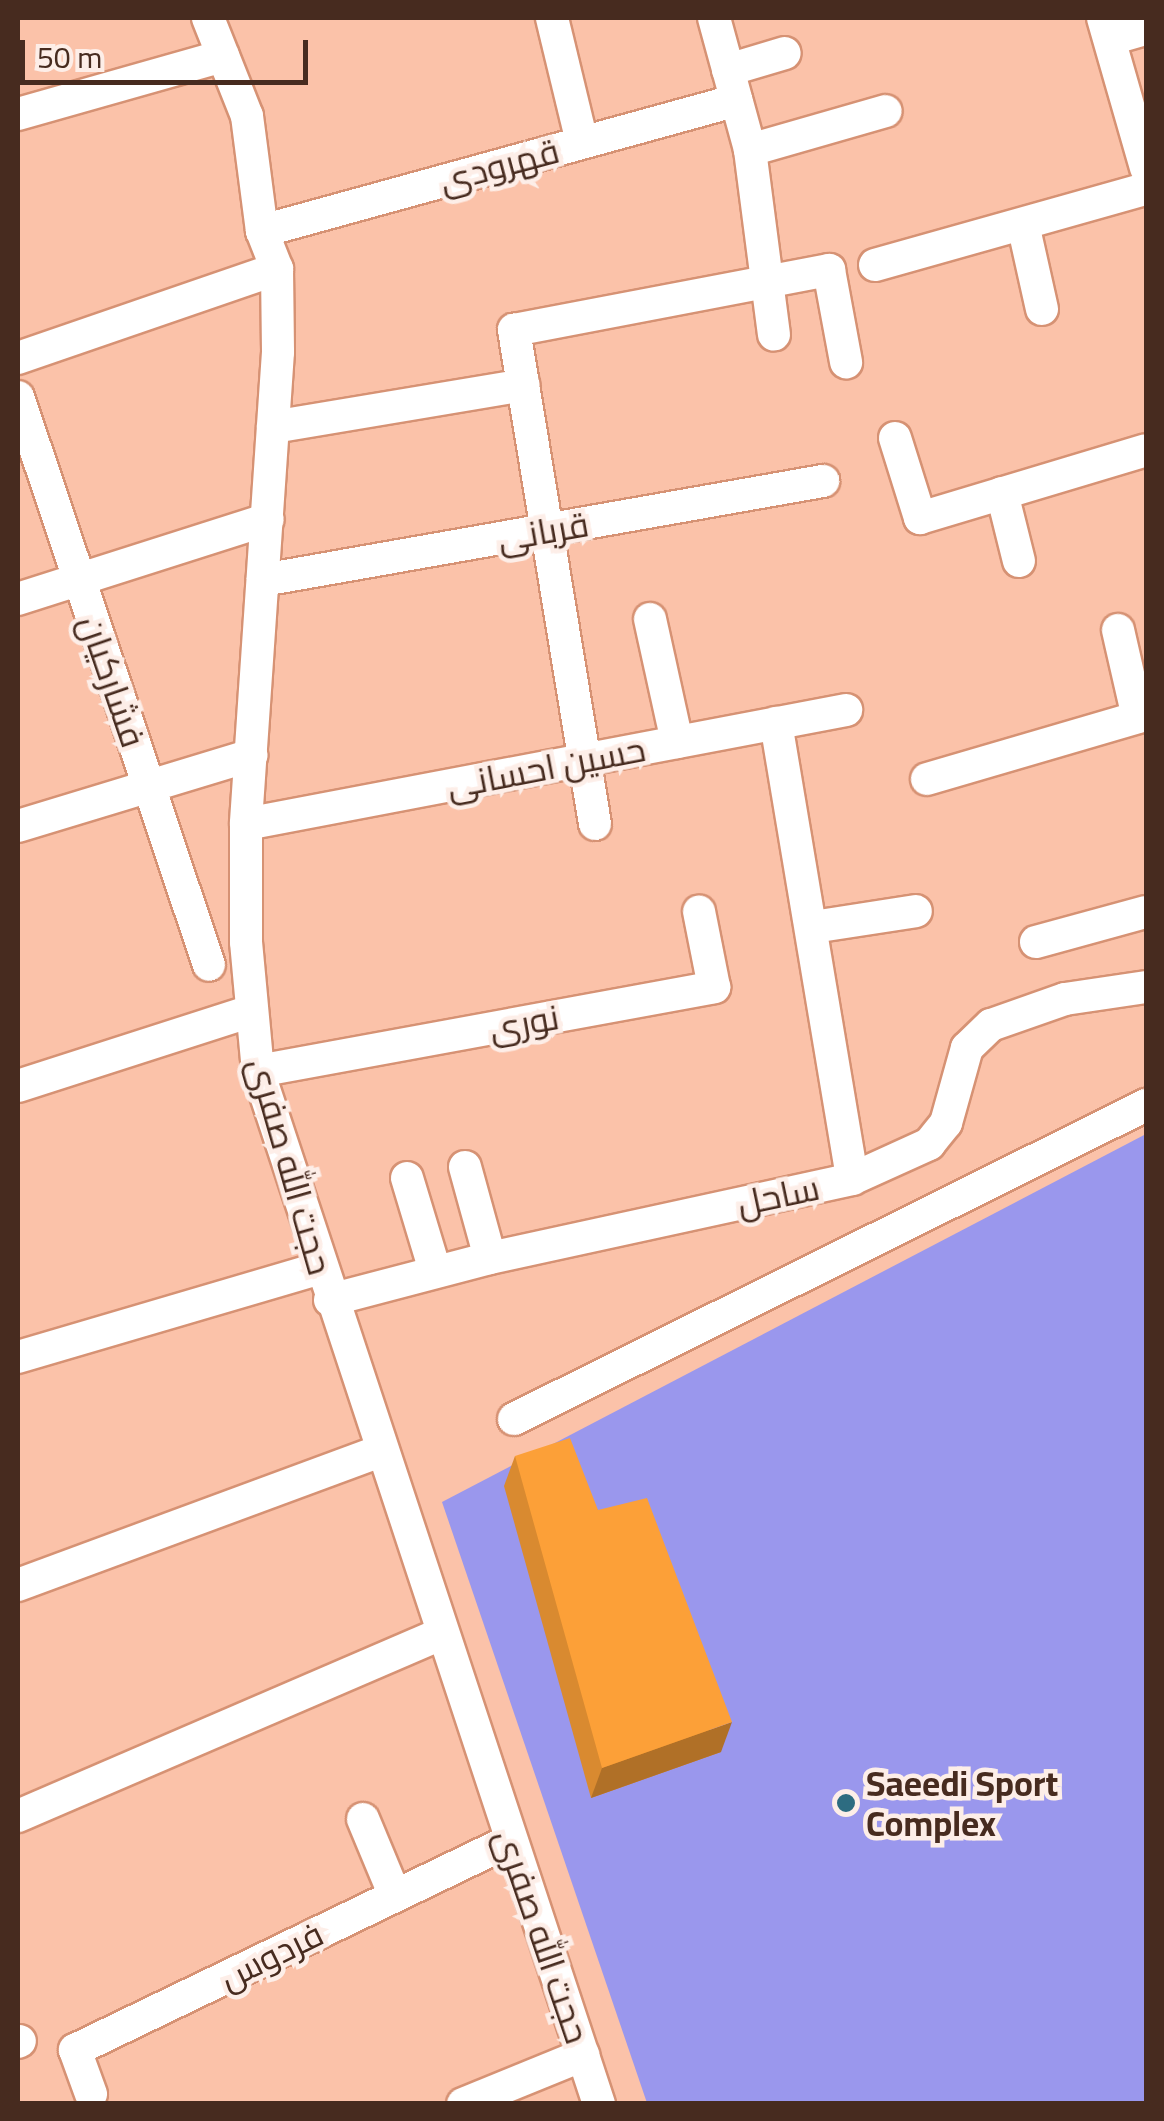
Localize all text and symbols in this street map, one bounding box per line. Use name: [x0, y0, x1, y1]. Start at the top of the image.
scale bar: [25, 20, 312, 82]
text: 50 m: [37, 29, 102, 85]
street label: قهرودی: [435, 129, 563, 201]
street label: قربانی: [494, 502, 592, 560]
street label: فشارکیان: [71, 610, 155, 752]
street label: حسین احسانی: [443, 727, 649, 807]
street label: نوری: [486, 995, 562, 1049]
street label: حجت الله صفری: [240, 1053, 342, 1279]
street label: ساحل: [733, 1166, 823, 1224]
place label: Saeedi Sport Complex: [866, 1762, 1058, 1844]
marker: Saeedi Sport Complex: [835, 1792, 857, 1814]
street label: حجت الله صفری: [487, 1823, 599, 2049]
street label: فردوس: [212, 1912, 330, 1998]

